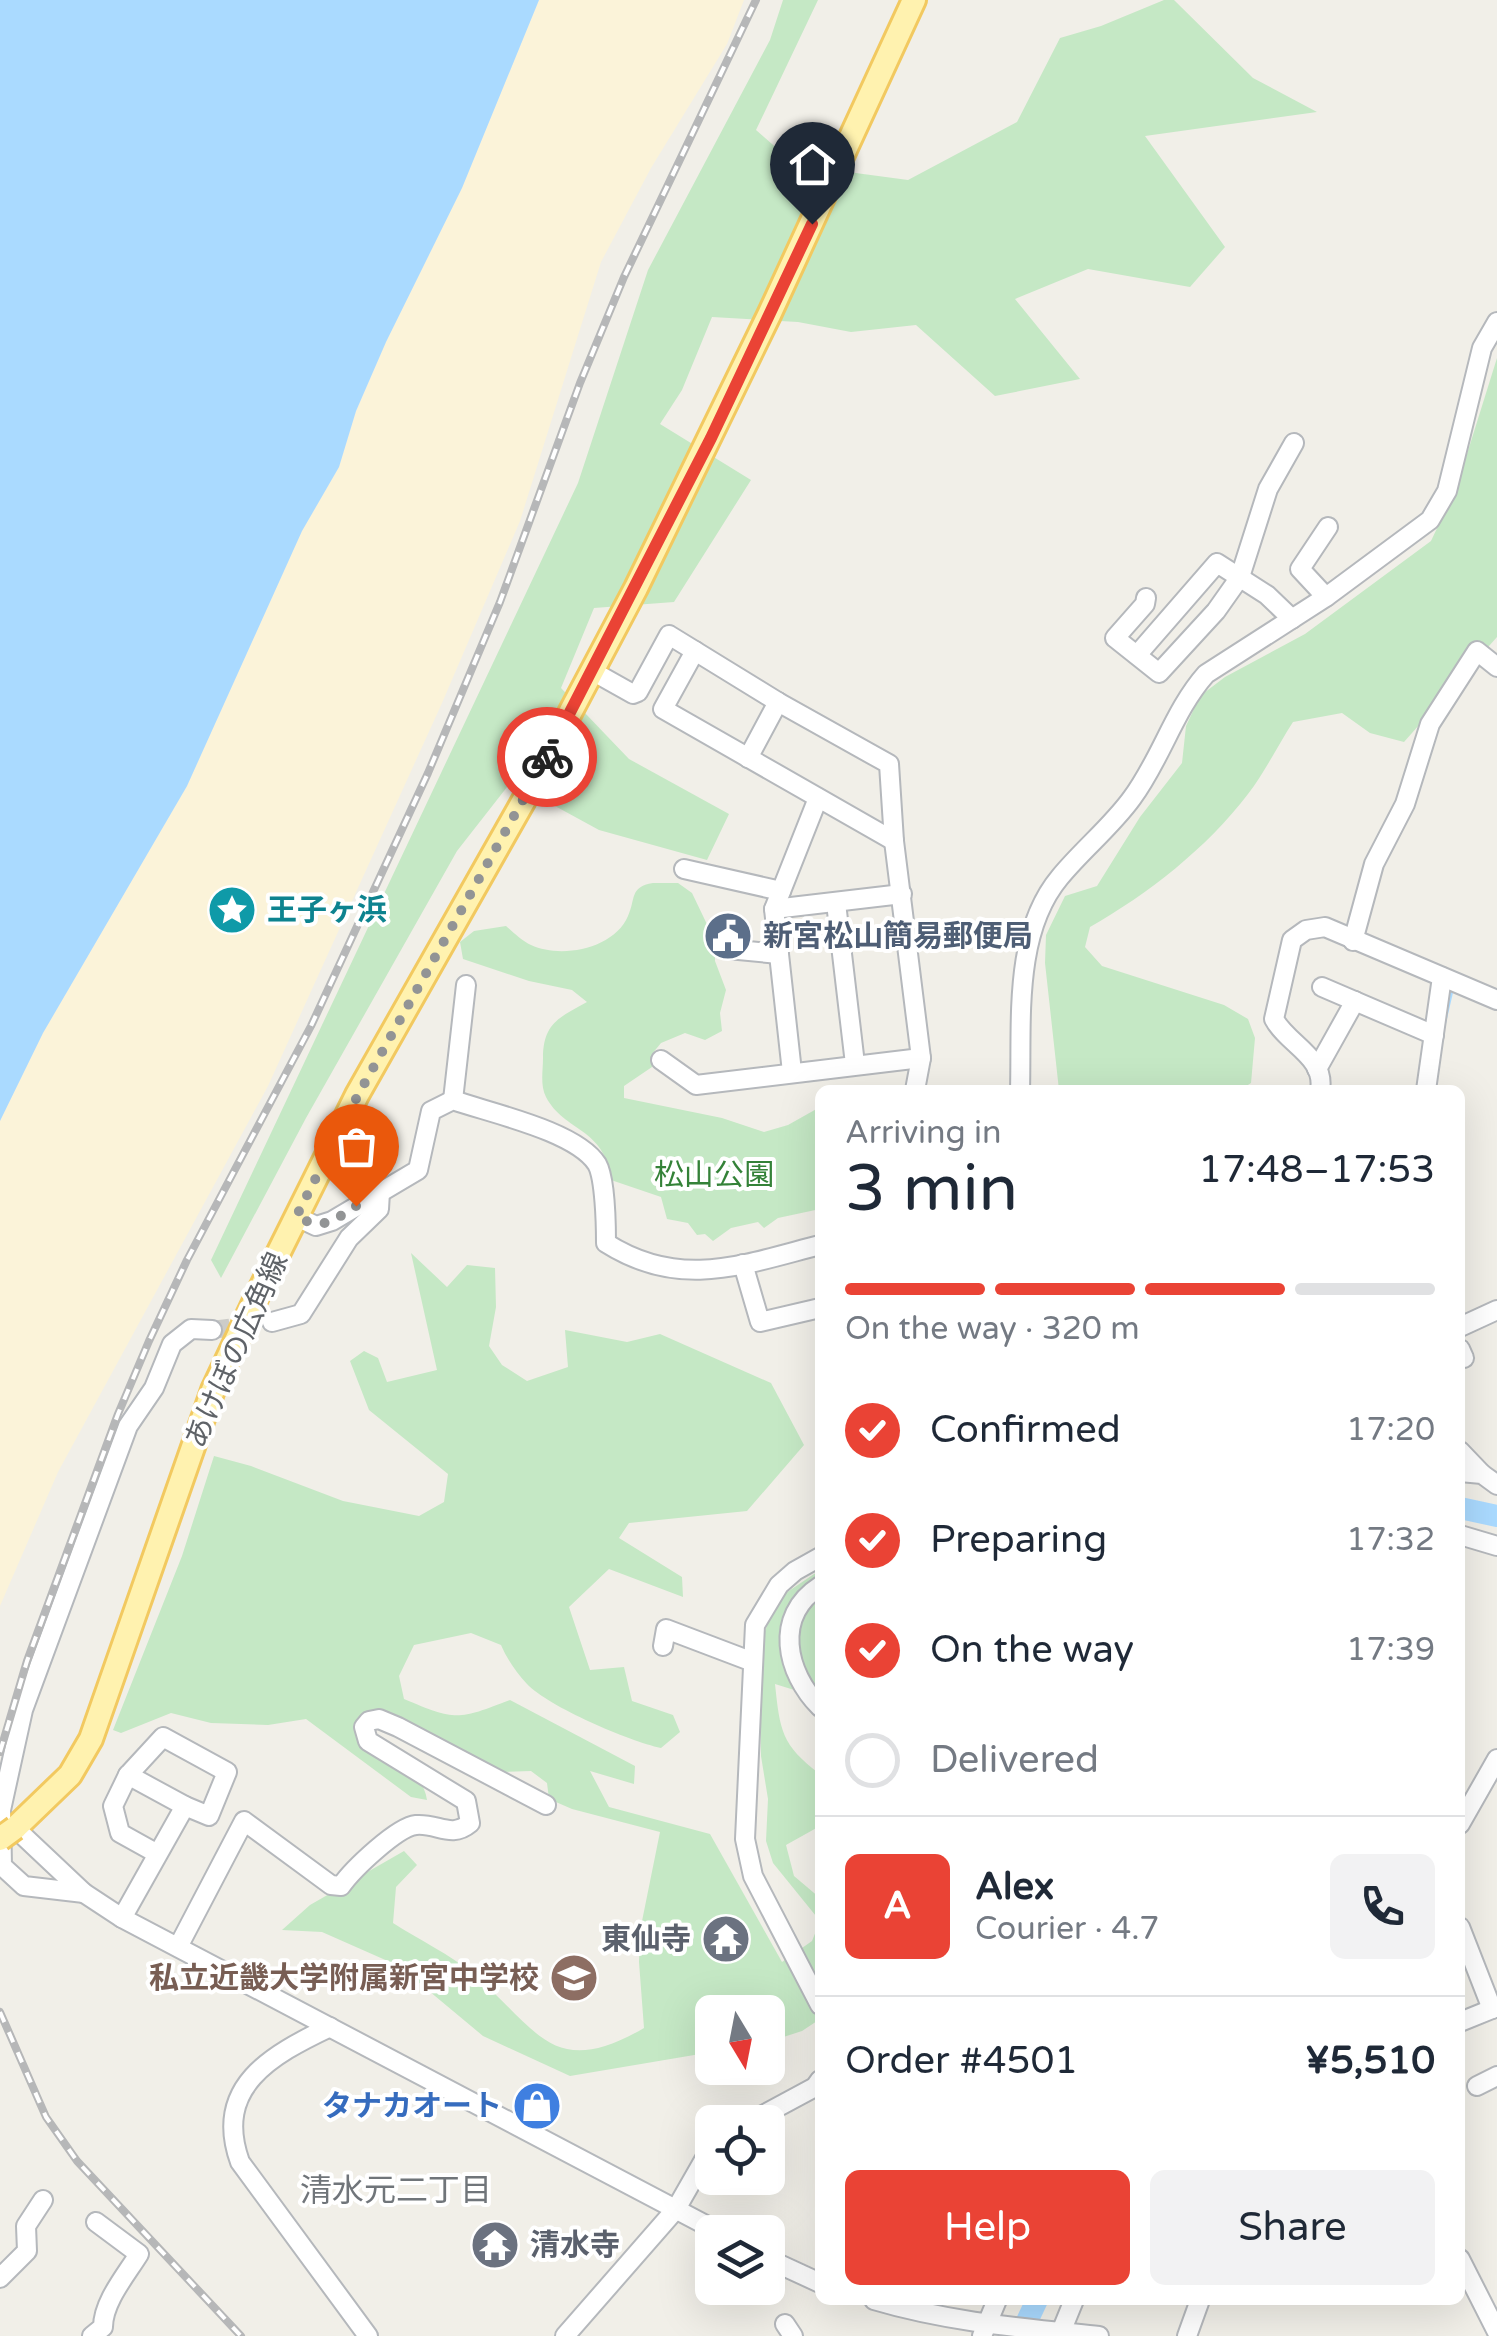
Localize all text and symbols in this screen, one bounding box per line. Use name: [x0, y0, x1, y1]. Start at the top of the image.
pin: [770, 122, 855, 225]
icon: home: [785, 137, 840, 192]
courier: [497, 707, 597, 807]
icon: bike: [520, 730, 575, 785]
place icon: 王子ヶ浜: [206, 884, 258, 936]
place label: 王子ヶ浜: [267, 892, 387, 929]
public building icon: 新宮松山簡易郵便局: [702, 910, 754, 962]
place label: 新宮松山簡易郵便局: [763, 918, 1033, 955]
pin: [314, 1104, 399, 1207]
text: Arriving in: [845, 1114, 1002, 1152]
icon: bag: [329, 1119, 384, 1174]
text: 17:48–17:53: [1198, 1147, 1435, 1193]
text: 3 min: [845, 1150, 1018, 1229]
park label: 松山公園: [654, 1157, 774, 1194]
street label: あけぼの広角線: [177, 1247, 296, 1454]
text: On the way · 320 m: [845, 1310, 1140, 1348]
icon: check: [845, 1403, 900, 1458]
text: Confirmed: [930, 1407, 1121, 1453]
text: 17:20: [1346, 1411, 1435, 1449]
icon: check: [845, 1513, 900, 1568]
text: Preparing: [930, 1517, 1107, 1563]
text: 17:32: [1346, 1521, 1435, 1559]
icon: check: [845, 1623, 900, 1678]
text: On the way: [930, 1627, 1134, 1673]
text: 17:39: [1346, 1631, 1435, 1669]
text: Delivered: [930, 1737, 1099, 1783]
button: phone: [1330, 1854, 1435, 1959]
text: Alex: [975, 1864, 1054, 1910]
text: A: [883, 1883, 912, 1929]
text: Courier · 4.7: [975, 1910, 1159, 1948]
temple icon: 東仙寺: [700, 1913, 752, 1965]
place label: 東仙寺: [601, 1921, 691, 1958]
school or university icon: 私立近畿大学附属新宮中学校: [548, 1952, 600, 2004]
place label: 私立近畿大学附属新宮中学校: [149, 1960, 539, 1997]
north arrow: [695, 1995, 785, 2085]
map controls: [695, 1995, 785, 2305]
text: Order #4501: [845, 2038, 1078, 2084]
text: ¥5,510: [1305, 2038, 1435, 2084]
shop icon: タナカオート: [511, 2080, 563, 2132]
place label: タナカオート: [322, 2088, 502, 2125]
button: locate: [695, 2105, 785, 2195]
button: Help: [845, 2170, 1130, 2285]
button: Share: [1150, 2170, 1435, 2285]
district label: 清水元二丁目: [300, 2172, 492, 2210]
button: layers: [695, 2215, 785, 2305]
temple icon: 清水寺: [469, 2219, 521, 2271]
place label: 清水寺: [530, 2227, 620, 2264]

